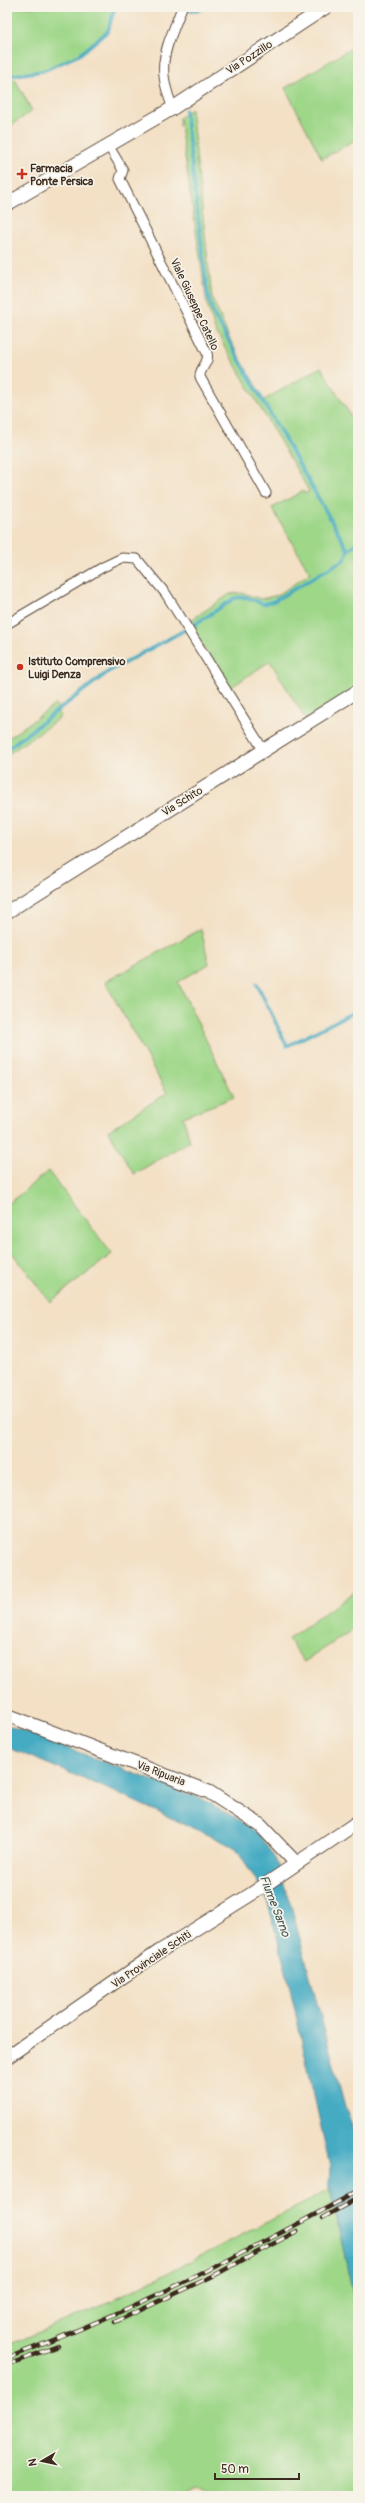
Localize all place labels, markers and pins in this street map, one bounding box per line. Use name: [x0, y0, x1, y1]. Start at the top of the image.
place label: Farmacia Ponte Persica: [30, 162, 93, 188]
marker: Farmacia Ponte Persica: [17, 169, 27, 179]
place label: Istituto Comprensivo Luigi Denza: [28, 655, 125, 681]
marker: Istituto Comprensivo Luigi Denza: [15, 662, 25, 672]

